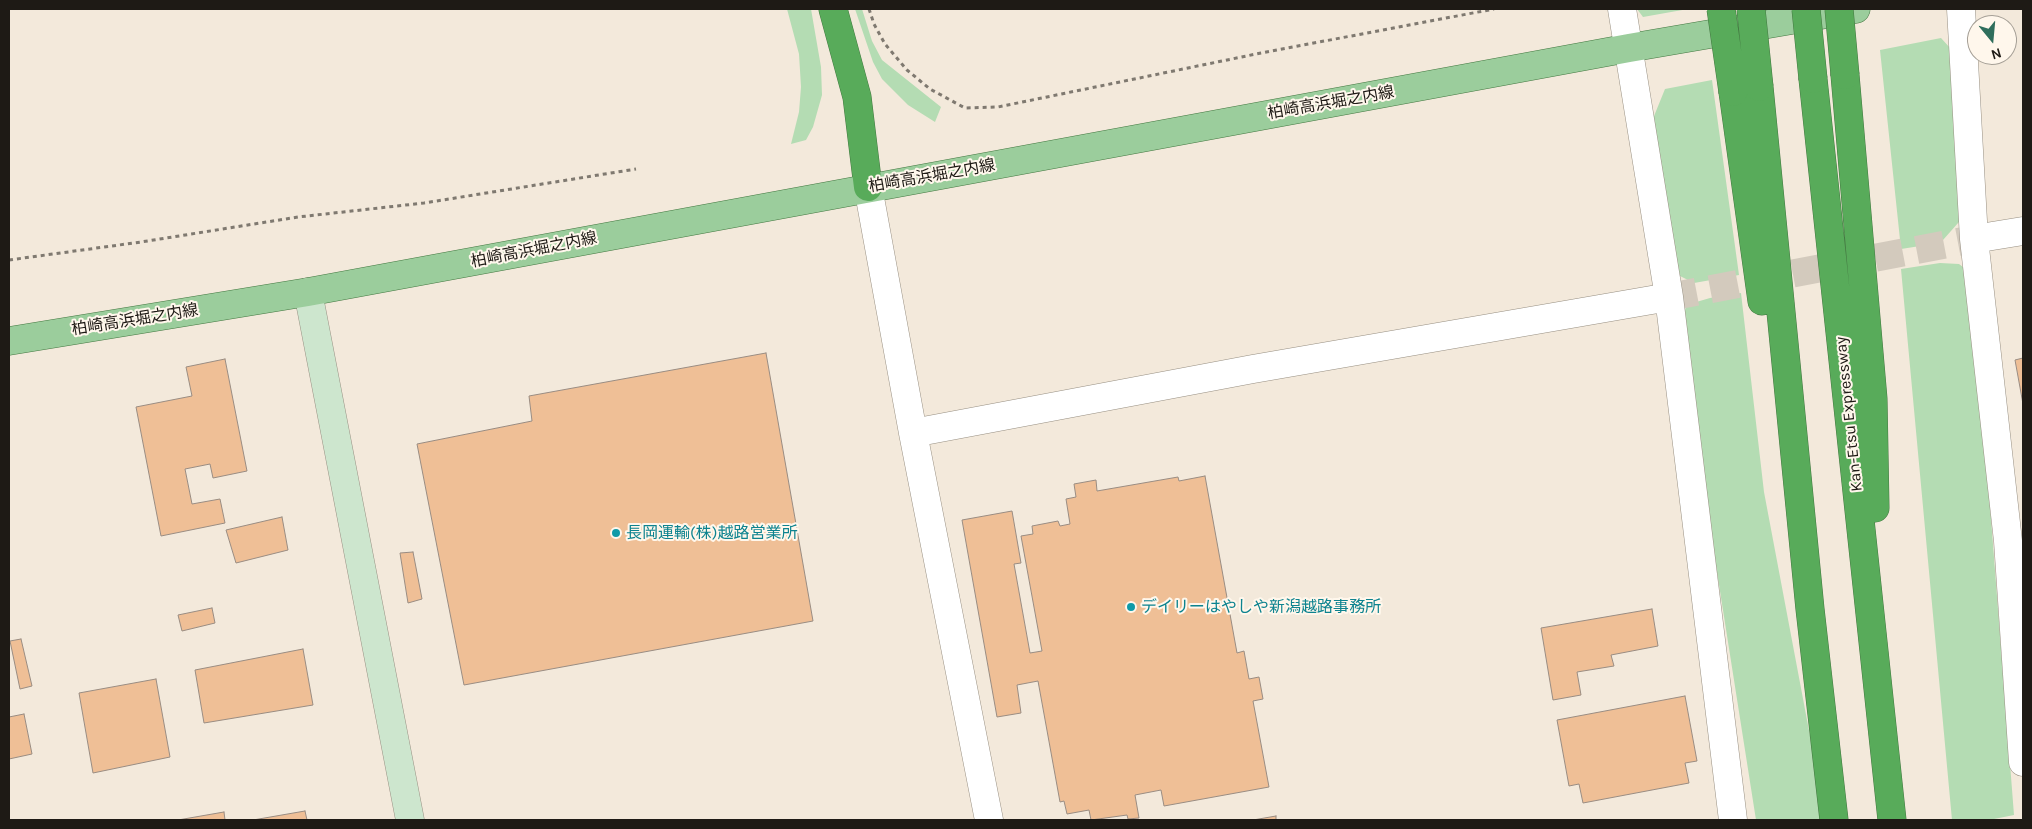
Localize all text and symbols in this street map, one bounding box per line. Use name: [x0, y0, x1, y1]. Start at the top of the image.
north arrow: [1967, 15, 2017, 65]
text: N: [1989, 44, 2004, 63]
street label: 柏崎高浜堀之内線: [1266, 82, 1396, 124]
street label: 柏崎高浜堀之内線: [867, 155, 997, 197]
street label: 柏崎高浜堀之内線: [469, 228, 599, 272]
street label: 柏崎高浜堀之内線: [70, 301, 200, 339]
street label: Kan-Etsu Expressway: [1831, 335, 1867, 493]
place label: 長岡運輸(株)越路営業所: [626, 523, 797, 543]
marker: 長岡運輸(株)越路営業所: [610, 527, 622, 539]
place label: デイリーはやしや新潟越路事務所: [1141, 597, 1381, 617]
marker: デイリーはやしや新潟越路事務所: [1125, 601, 1137, 613]

